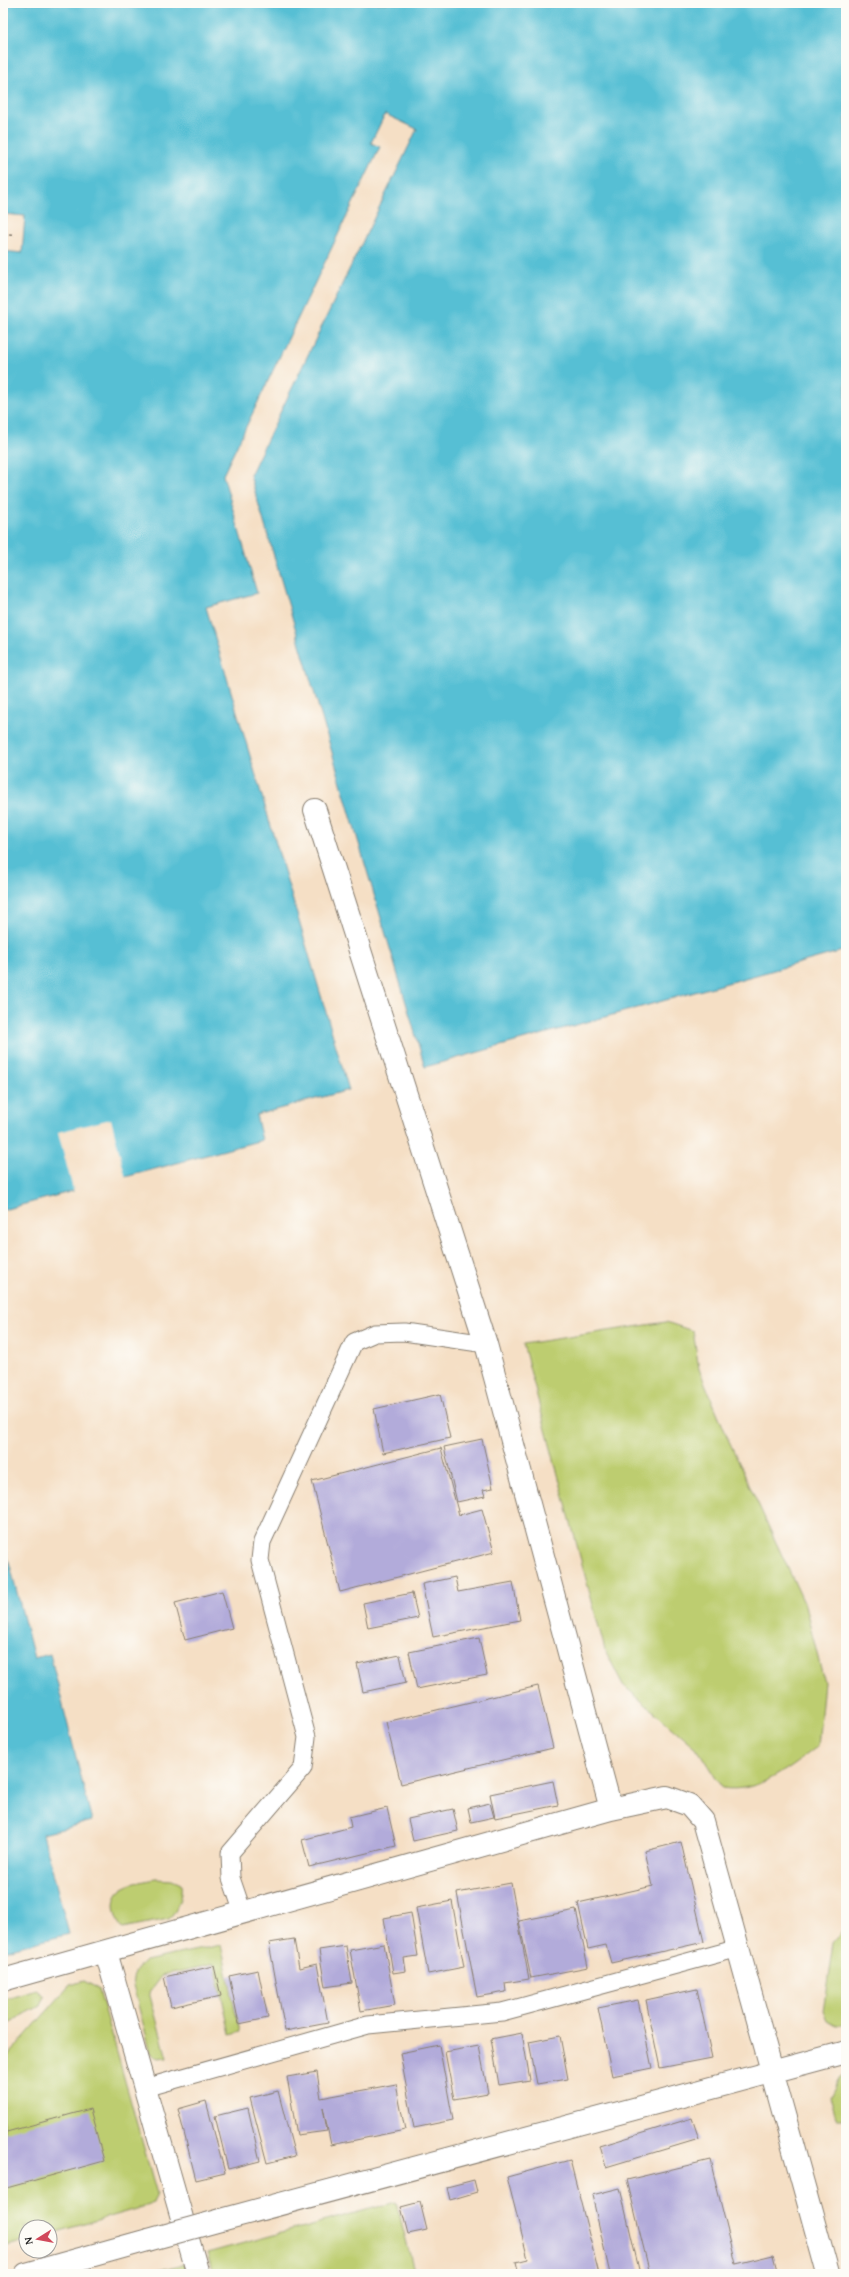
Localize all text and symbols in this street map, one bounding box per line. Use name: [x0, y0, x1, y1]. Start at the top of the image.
north arrow: [18, 2219, 58, 2259]
text: N: [20, 2235, 37, 2246]

